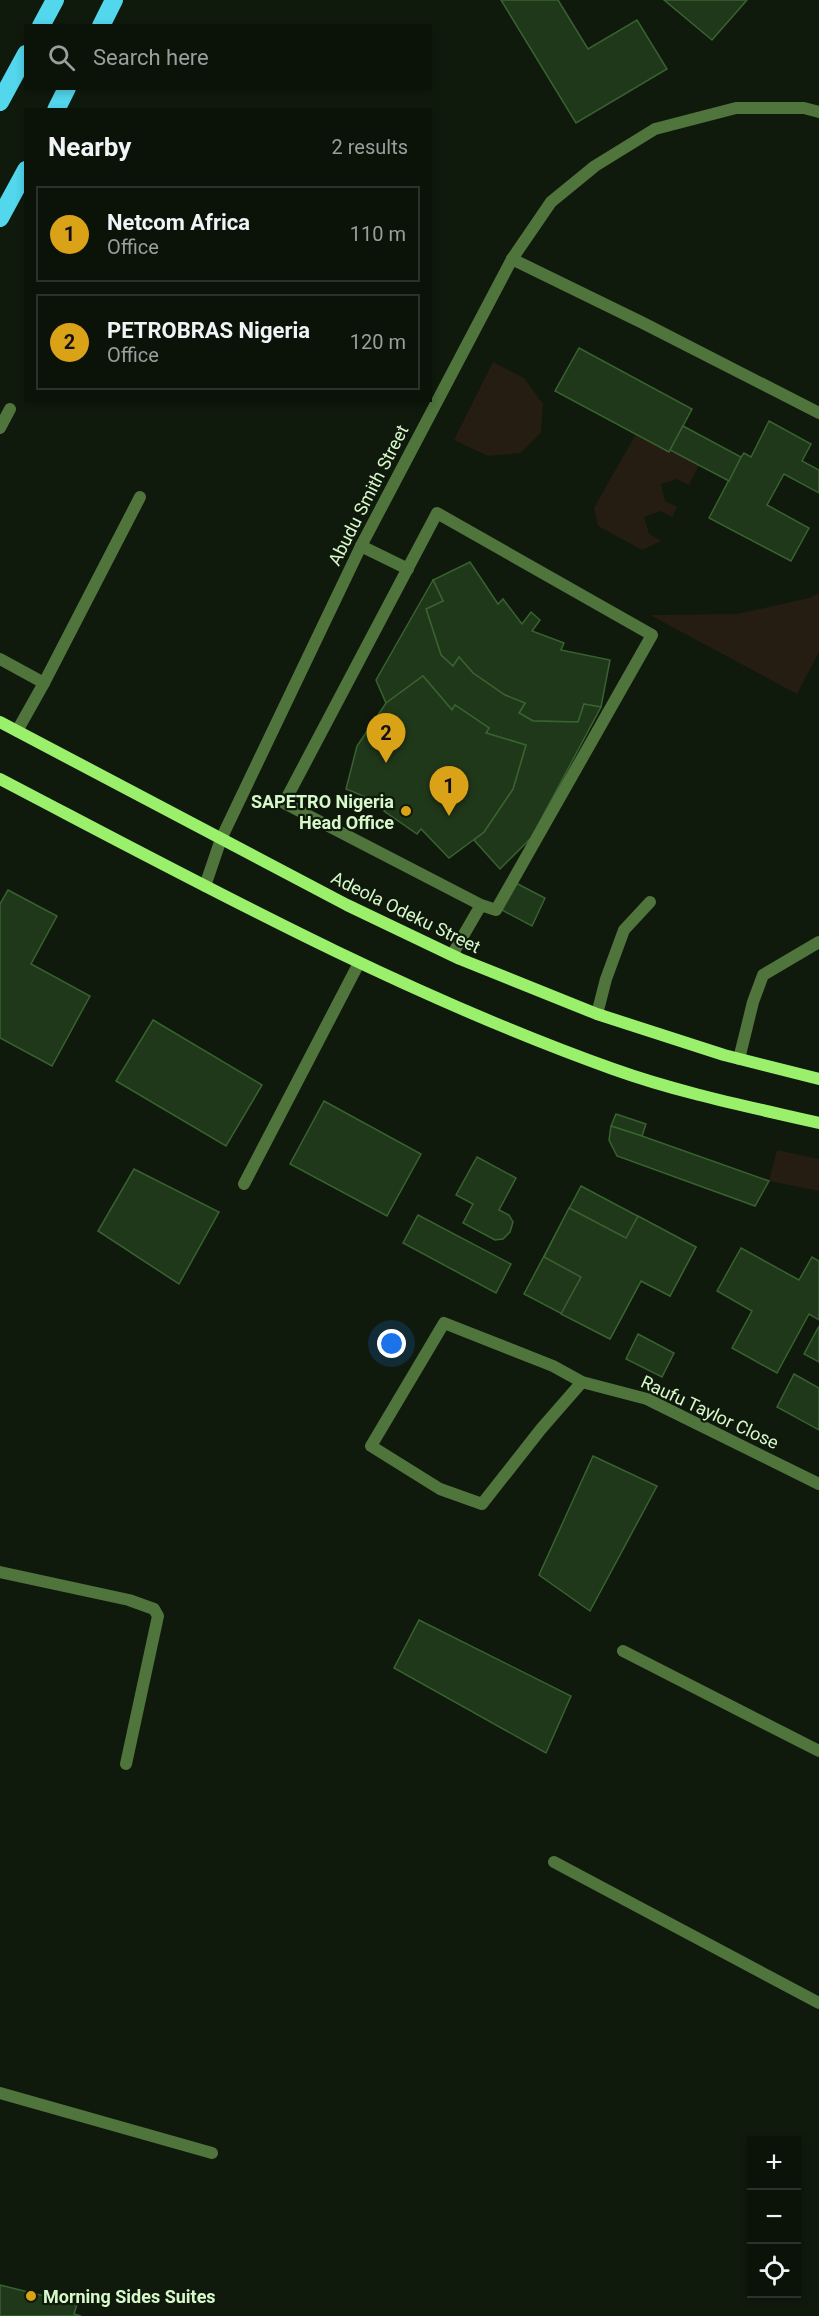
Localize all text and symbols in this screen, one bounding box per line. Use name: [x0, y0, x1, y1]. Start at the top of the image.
search box: [24, 24, 432, 90]
icon: search: [45, 41, 78, 74]
text: Search here: [93, 45, 209, 70]
text: Nearby: [48, 132, 131, 162]
text: 2 results: [332, 135, 408, 159]
text: Netcom Africa: [107, 210, 250, 235]
text: 1: [64, 222, 75, 246]
text: 110 m: [350, 222, 406, 246]
text: Office: [107, 235, 159, 259]
text: PETROBRAS Nigeria: [107, 318, 310, 343]
text: 2: [64, 330, 75, 354]
text: 120 m: [350, 330, 406, 354]
text: Office: [107, 343, 159, 367]
street label: Abudu Smith Street: [323, 421, 413, 569]
pin: 2: [366, 714, 406, 763]
pin: 1: [430, 766, 468, 816]
place label: SAPETRO Nigeria Head Office: [251, 791, 394, 833]
marker: SAPETRO Nigeria Head Office: [399, 804, 413, 818]
street label: Adeola Odeku Street: [328, 867, 484, 957]
your location: [377, 1329, 406, 1358]
street label: Raufu Taylor Close: [638, 1371, 782, 1453]
map controls: [747, 2136, 801, 2298]
button: +: [747, 2136, 801, 2190]
button: −: [747, 2190, 801, 2244]
button: locate: [747, 2244, 801, 2298]
place label: Morning Sides Suites: [43, 2286, 216, 2307]
marker: Morning Sides Suites: [24, 2289, 38, 2303]

